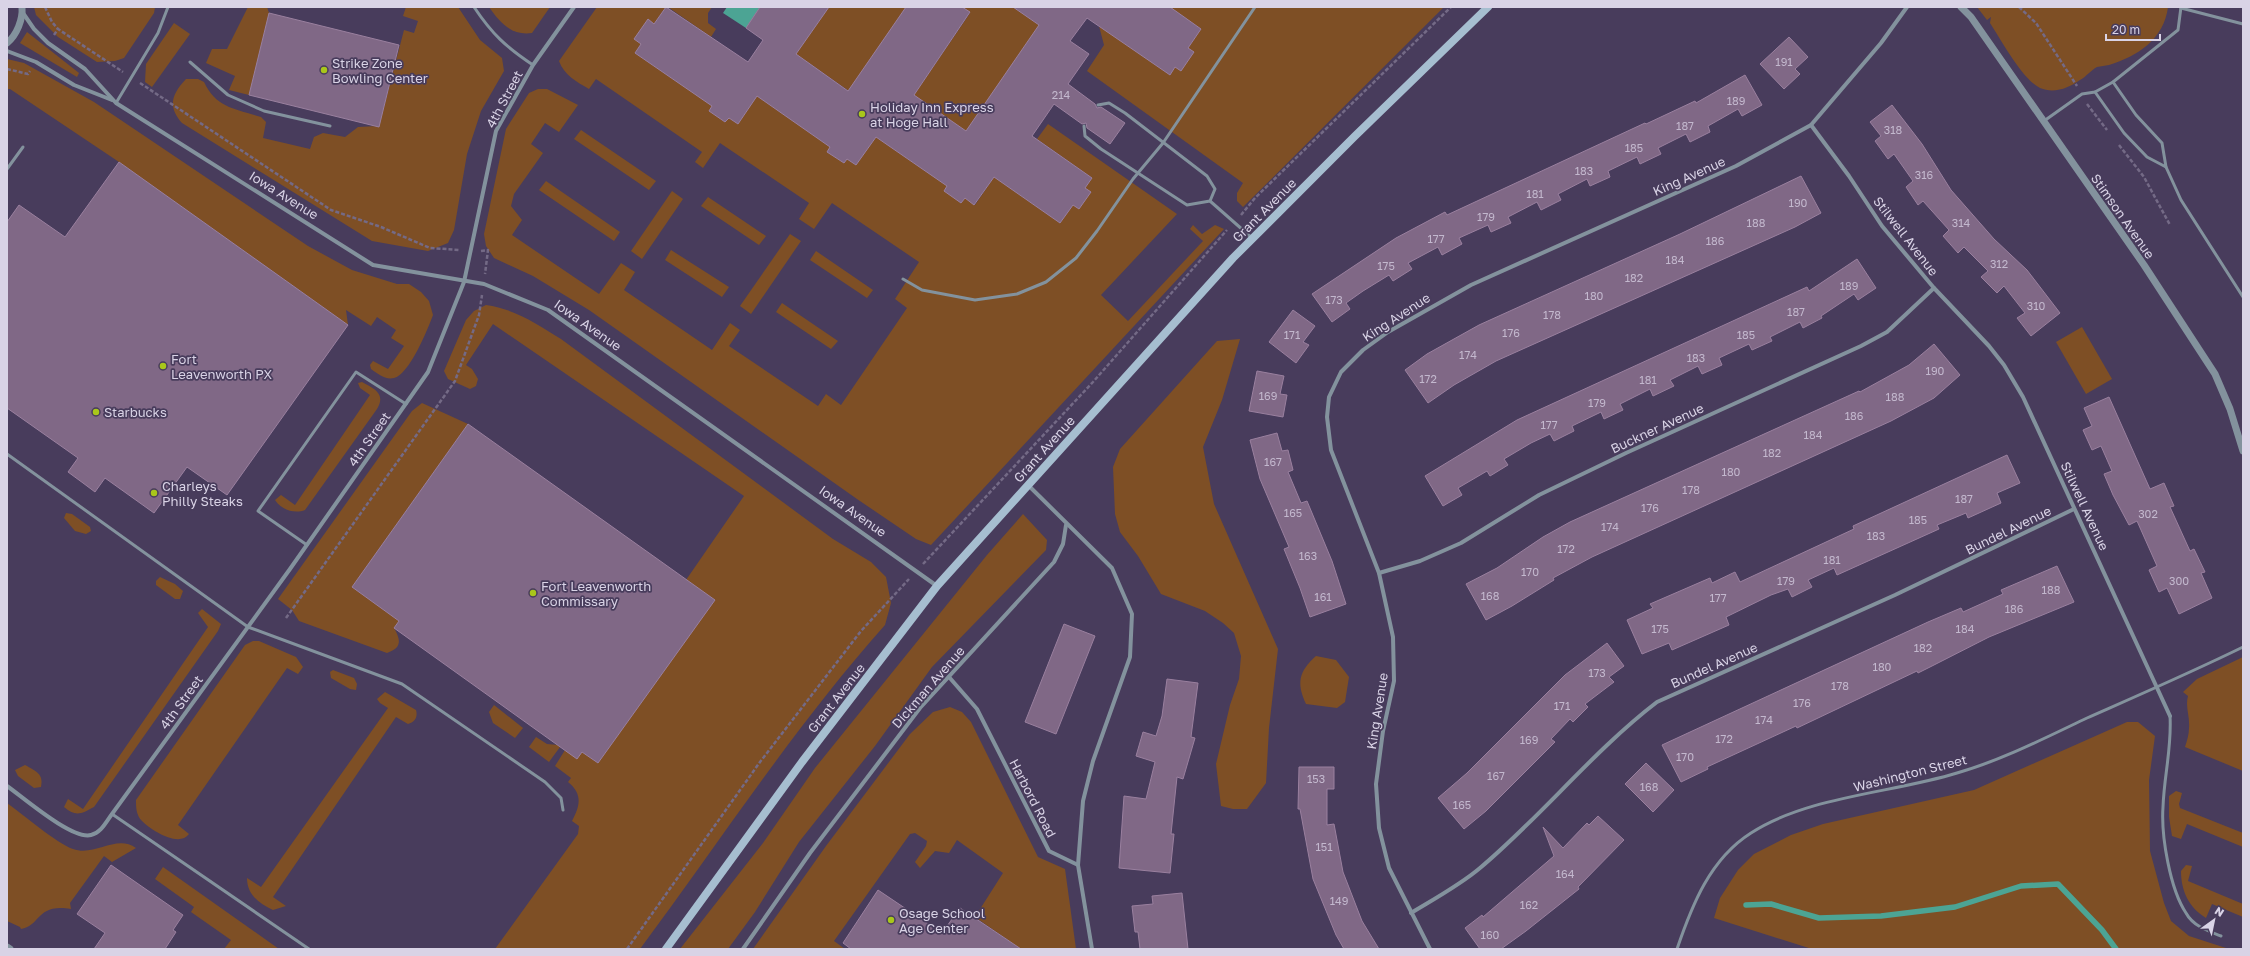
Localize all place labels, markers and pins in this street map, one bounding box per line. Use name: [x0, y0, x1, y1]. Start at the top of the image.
place label: Strike Zone Bowling Center: [332, 55, 428, 86]
marker: Strike Zone Bowling Center: [319, 65, 329, 75]
place label: Holiday Inn Express at Hoge Hall: [870, 99, 994, 130]
marker: Holiday Inn Express at Hoge Hall: [857, 109, 867, 119]
place label: Fort Leavenworth PX: [171, 351, 273, 382]
marker: Fort Leavenworth PX: [158, 361, 168, 371]
place label: Starbucks: [104, 404, 167, 420]
marker: Starbucks: [91, 407, 101, 417]
place label: Charleys Philly Steaks: [162, 478, 243, 509]
marker: Charleys Philly Steaks: [149, 488, 159, 498]
place label: Fort Leavenworth Commissary: [541, 578, 651, 609]
marker: Fort Leavenworth Commissary: [528, 588, 538, 598]
place label: Osage School Age Center: [899, 905, 985, 936]
marker: Osage School Age Center: [886, 915, 896, 925]

